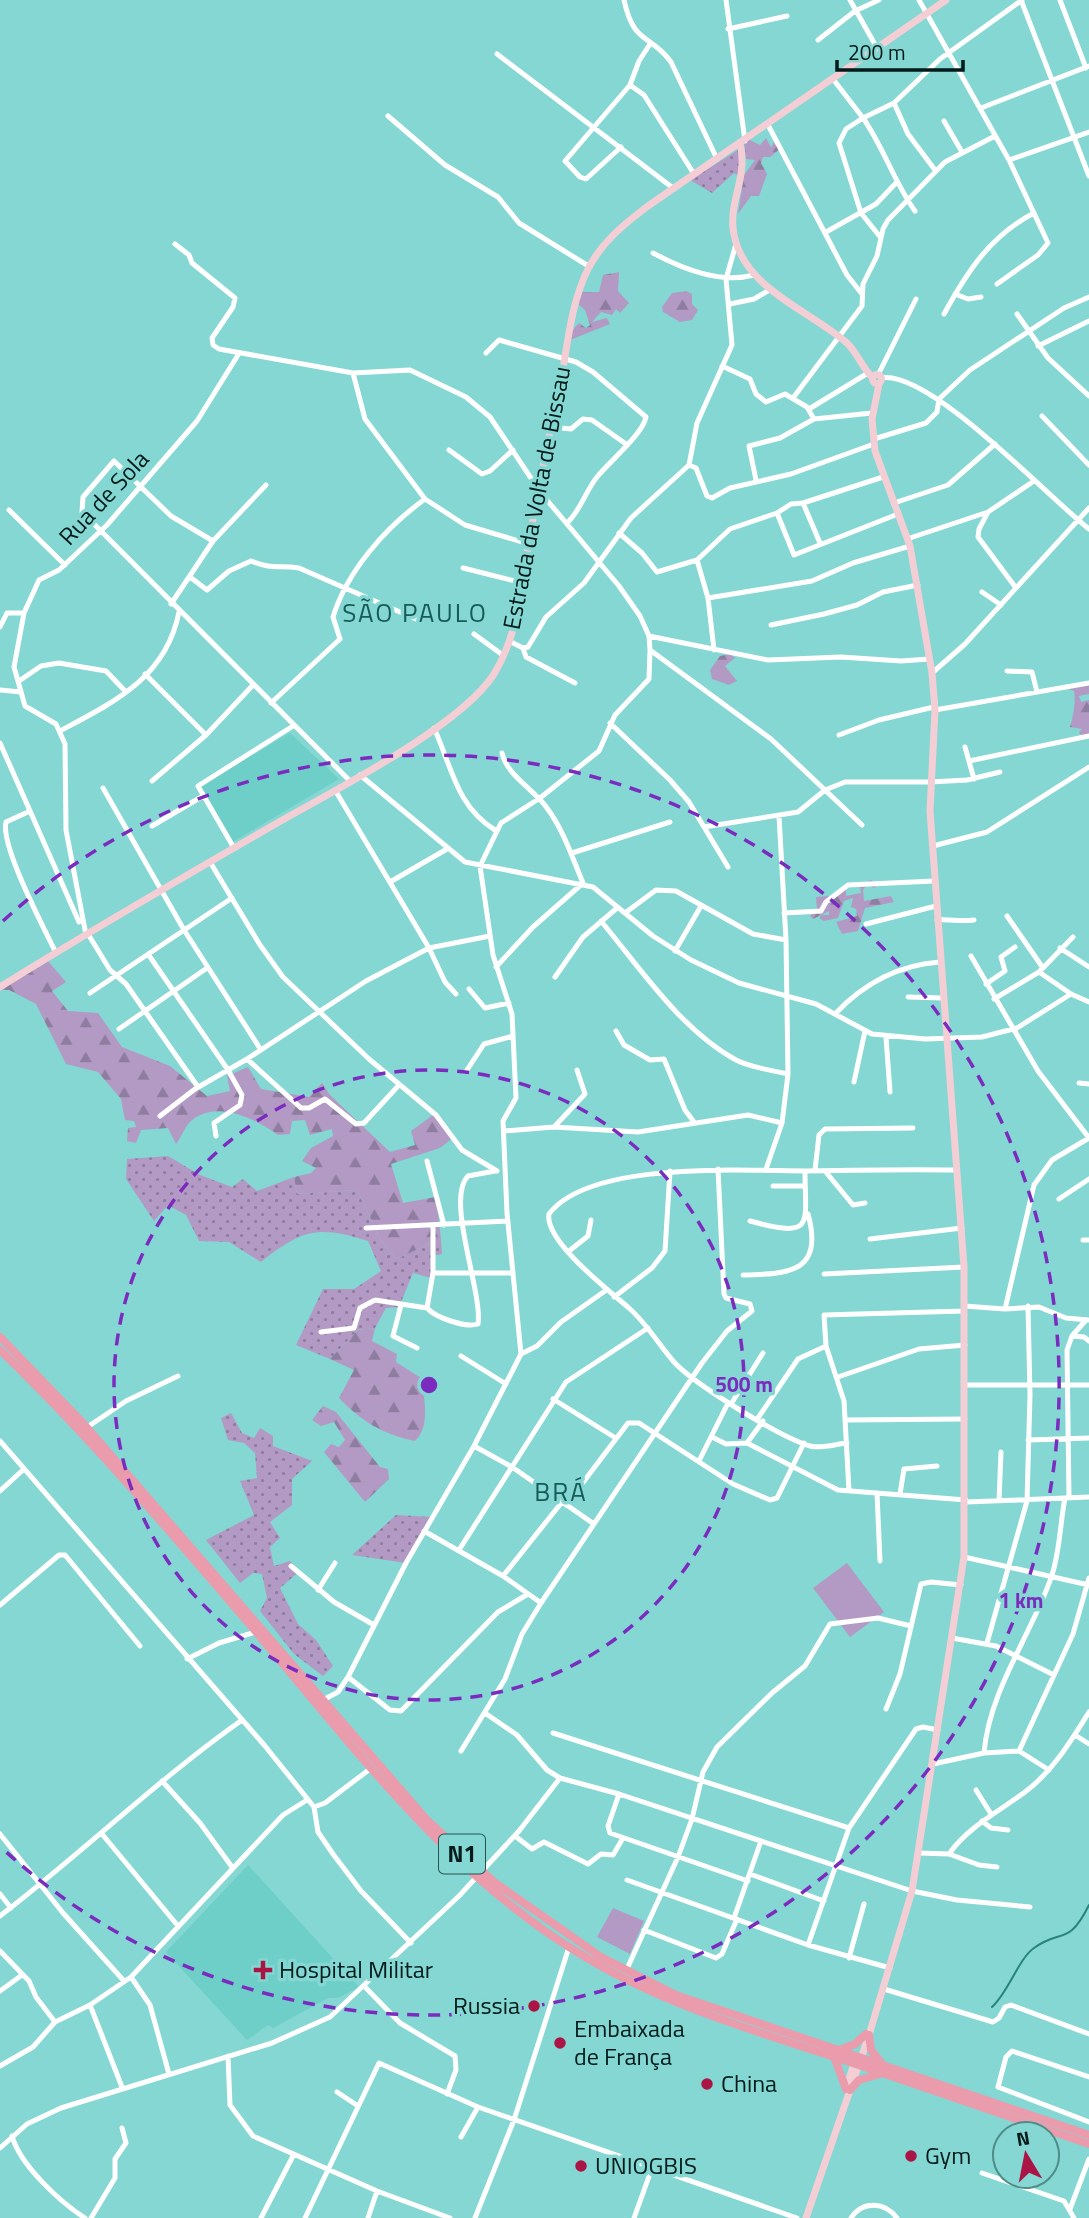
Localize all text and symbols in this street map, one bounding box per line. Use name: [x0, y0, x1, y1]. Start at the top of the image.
scale bar: [837, 28, 963, 72]
text: 200 m: [848, 36, 905, 68]
street label: Estrada da Volta de Bissau: [493, 363, 579, 633]
street label: Rua de Sola: [50, 442, 157, 553]
district label: SÃO PAULO: [342, 593, 488, 632]
text: 500 m: [715, 1368, 773, 1400]
centre of rings: [417, 1373, 441, 1397]
district label: BRÁ: [534, 1472, 588, 1511]
text: 1 km: [999, 1584, 1043, 1616]
road number: N1: [439, 1834, 485, 1873]
place label: Hospital Militar: [279, 1951, 433, 1987]
marker: Hospital Militar: [253, 1960, 273, 1980]
place label: Russia: [453, 1987, 520, 2023]
marker: Russia: [526, 1998, 542, 2014]
place label: Embaixada de França: [574, 2010, 685, 2074]
marker: Embaixada de França: [552, 2035, 568, 2051]
place label: China: [721, 2065, 777, 2101]
marker: China: [699, 2076, 715, 2092]
north arrow: [991, 2120, 1061, 2190]
text: N: [1014, 2122, 1032, 2153]
place label: Gym: [925, 2137, 971, 2173]
place label: UNIOGBIS: [595, 2147, 697, 2183]
marker: Gym: [903, 2148, 919, 2164]
marker: UNIOGBIS: [573, 2158, 589, 2174]

